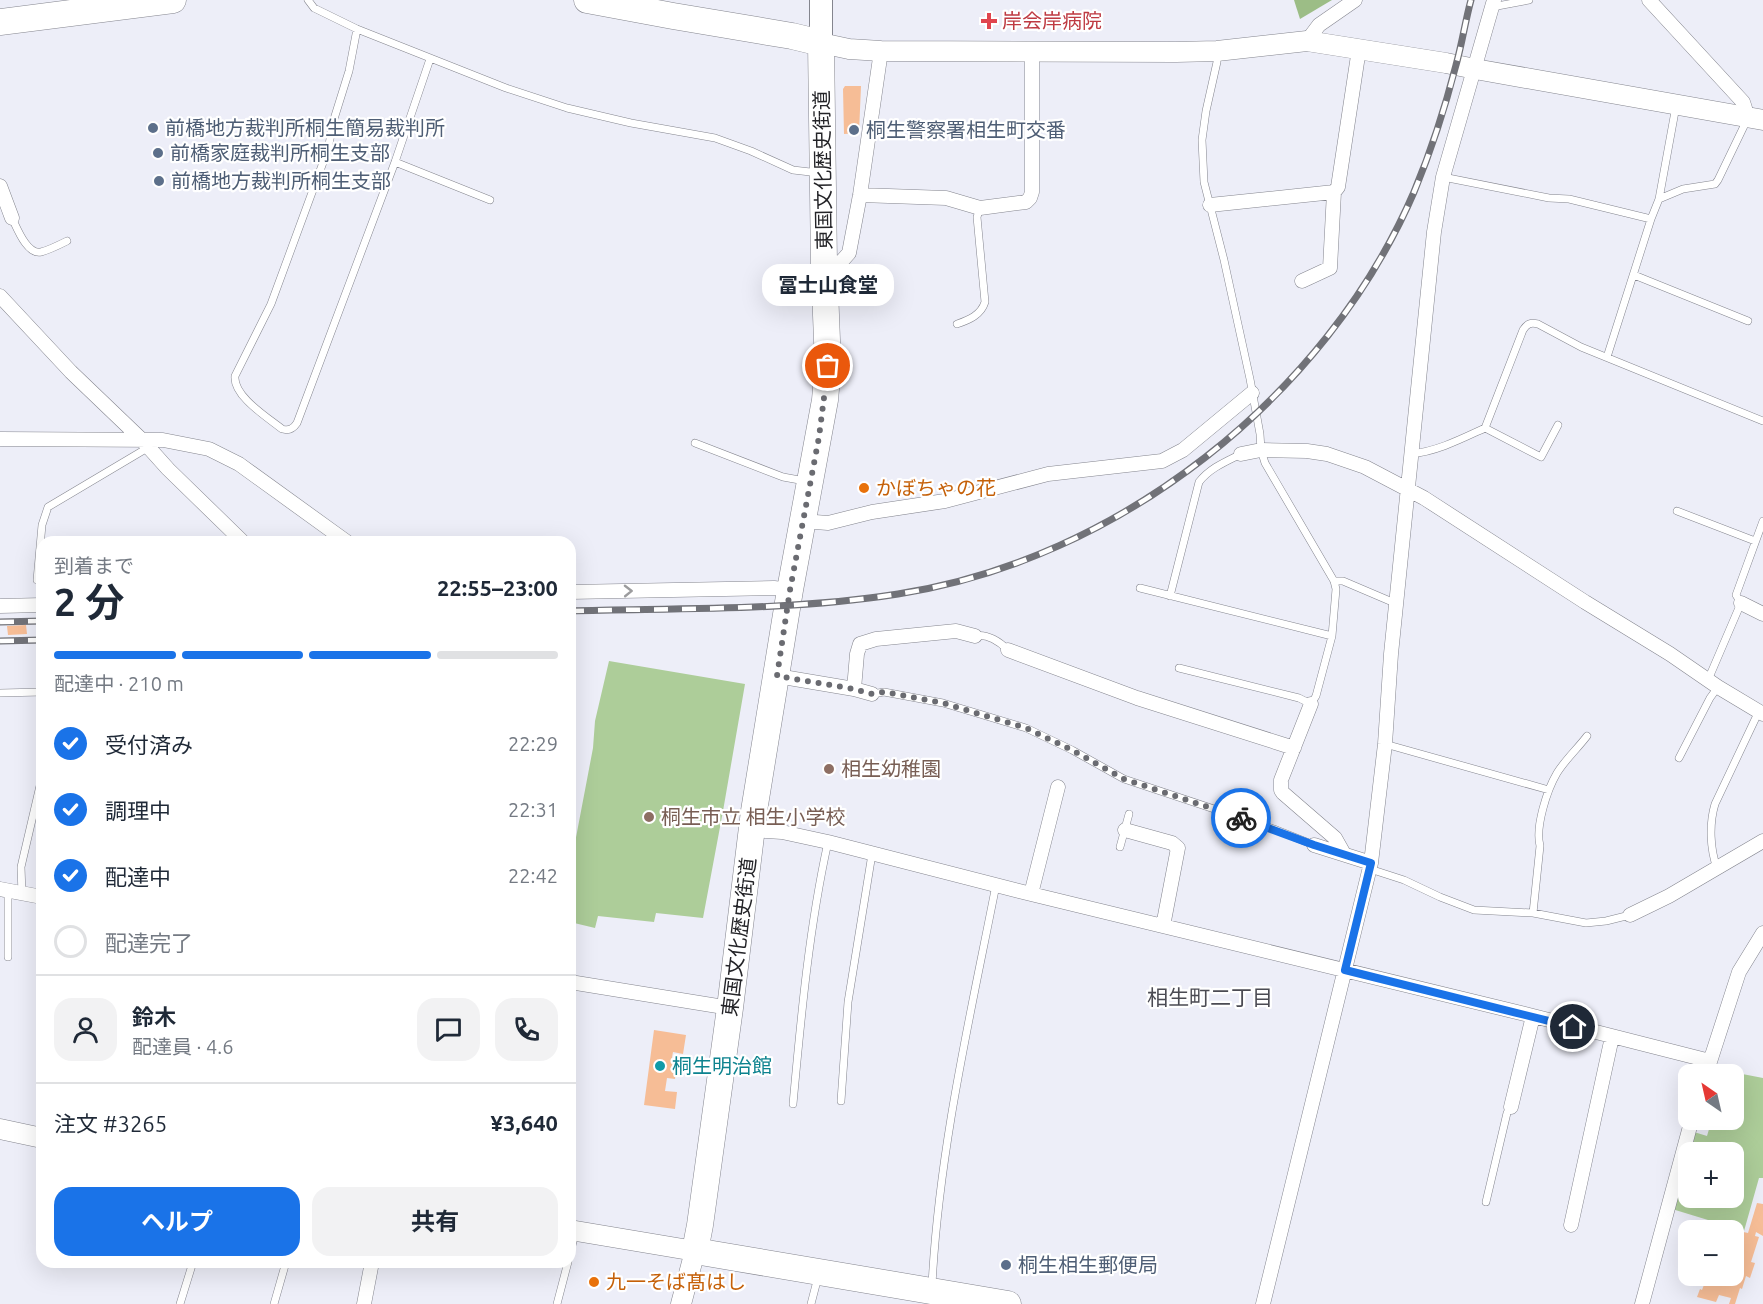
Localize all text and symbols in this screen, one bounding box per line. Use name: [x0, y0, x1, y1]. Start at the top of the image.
place label: 岸会岸病院: [1002, 9, 1102, 32]
marker: 岸会岸病院: [980, 12, 998, 30]
street label: 東国文化歴史街道: [810, 90, 835, 250]
place label: 前橋地方裁判所桐生簡易裁判所: [165, 116, 445, 139]
place label: 桐生警察署相生町交番: [866, 118, 1066, 141]
marker: 前橋地方裁判所桐生簡易裁判所: [146, 121, 160, 135]
marker: 桐生警察署相生町交番: [847, 123, 861, 137]
place label: 前橋家庭裁判所桐生支部: [170, 141, 390, 164]
marker: 前橋家庭裁判所桐生支部: [151, 146, 165, 160]
place label: 前橋地方裁判所桐生支部: [171, 169, 391, 192]
marker: 前橋地方裁判所桐生支部: [152, 174, 166, 188]
callout: 冨士山食堂: [762, 264, 894, 306]
text: 冨士山食堂: [778, 273, 878, 296]
pin: [802, 340, 853, 391]
icon: bag: [811, 349, 844, 382]
place label: かぼちゃの花: [876, 476, 996, 499]
marker: かぼちゃの花: [857, 481, 871, 495]
text: 到着まで: [54, 554, 134, 577]
text: 22:55–23:00: [437, 575, 558, 600]
text: 2 分: [54, 580, 124, 623]
one-way arrow: [624, 584, 633, 597]
text: 配達中 · 210 m: [54, 672, 184, 695]
icon: check: [54, 727, 87, 760]
text: 受付済み: [105, 732, 193, 757]
text: 22:29: [508, 732, 558, 755]
place label: 相生幼稚園: [841, 757, 941, 780]
marker: 相生幼稚園: [822, 762, 836, 776]
courier: [1211, 788, 1271, 848]
icon: check: [54, 793, 87, 826]
text: 調理中: [105, 798, 171, 823]
text: 22:31: [508, 798, 558, 821]
icon: bike: [1225, 802, 1258, 835]
place label: 桐生市立 相生小学校: [661, 805, 846, 828]
marker: 桐生市立 相生小学校: [642, 810, 656, 824]
street label: 東国文化歴史街道: [717, 856, 760, 1018]
icon: check: [54, 859, 87, 892]
text: 配達中: [105, 864, 171, 889]
text: 22:42: [508, 864, 558, 887]
text: 配達完了: [105, 930, 193, 955]
district label: 相生町二丁目: [1147, 985, 1273, 1009]
button: person: [54, 998, 117, 1061]
button: chat: [417, 998, 480, 1061]
button: phone: [495, 998, 558, 1061]
pin: [1547, 1001, 1598, 1052]
text: 鈴木: [132, 1004, 176, 1029]
icon: home: [1556, 1010, 1589, 1043]
text: 配達員 · 4.6: [132, 1035, 234, 1058]
place label: 桐生明治館: [672, 1054, 772, 1077]
marker: 桐生明治館: [653, 1059, 667, 1073]
north arrow: [1678, 1064, 1744, 1130]
map controls: [1678, 1064, 1744, 1286]
text: ¥3,640: [491, 1110, 558, 1135]
text: 注文 #3265: [54, 1111, 167, 1136]
button: +: [1678, 1142, 1744, 1208]
button: ヘルプ: [54, 1187, 300, 1256]
button: 共有: [312, 1187, 558, 1256]
button: −: [1678, 1220, 1744, 1286]
place label: 桐生相生郵便局: [1018, 1253, 1158, 1276]
marker: 桐生相生郵便局: [999, 1258, 1013, 1272]
place label: 九一そば髙はし: [606, 1270, 746, 1293]
marker: 九一そば髙はし: [587, 1275, 601, 1289]

